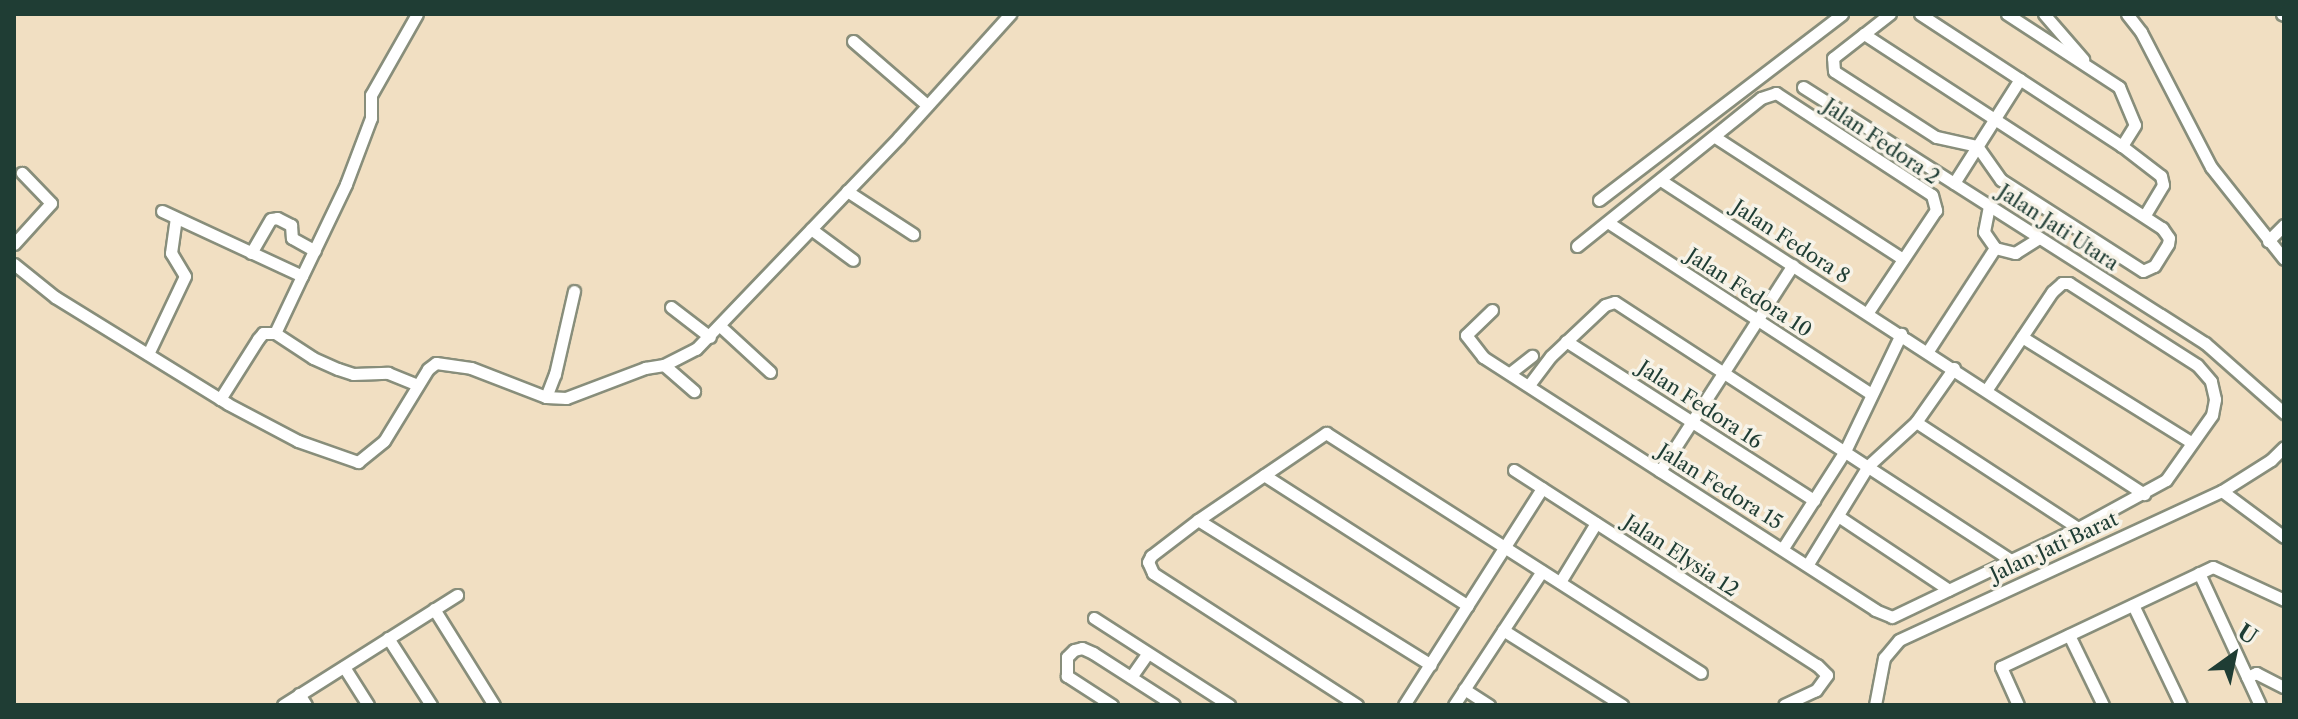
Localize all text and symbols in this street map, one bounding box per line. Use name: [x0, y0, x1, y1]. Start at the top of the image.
street label: Jalan Fedora 2: [1818, 94, 1944, 190]
street label: Jalan Jati Utara: [1993, 180, 2123, 276]
street label: Jalan Fedora 8: [1728, 195, 1854, 289]
street label: Jalan Fedora 10: [1682, 244, 1816, 342]
street label: Jalan Fedora 16: [1633, 356, 1767, 454]
street label: Jalan Fedora 15: [1653, 439, 1787, 535]
street label: Jalan Jati Barat: [1986, 507, 2122, 587]
street label: Jalan Elysia 12: [1619, 510, 1743, 602]
north arrow: [2194, 615, 2274, 695]
text: U: [2232, 618, 2262, 651]

